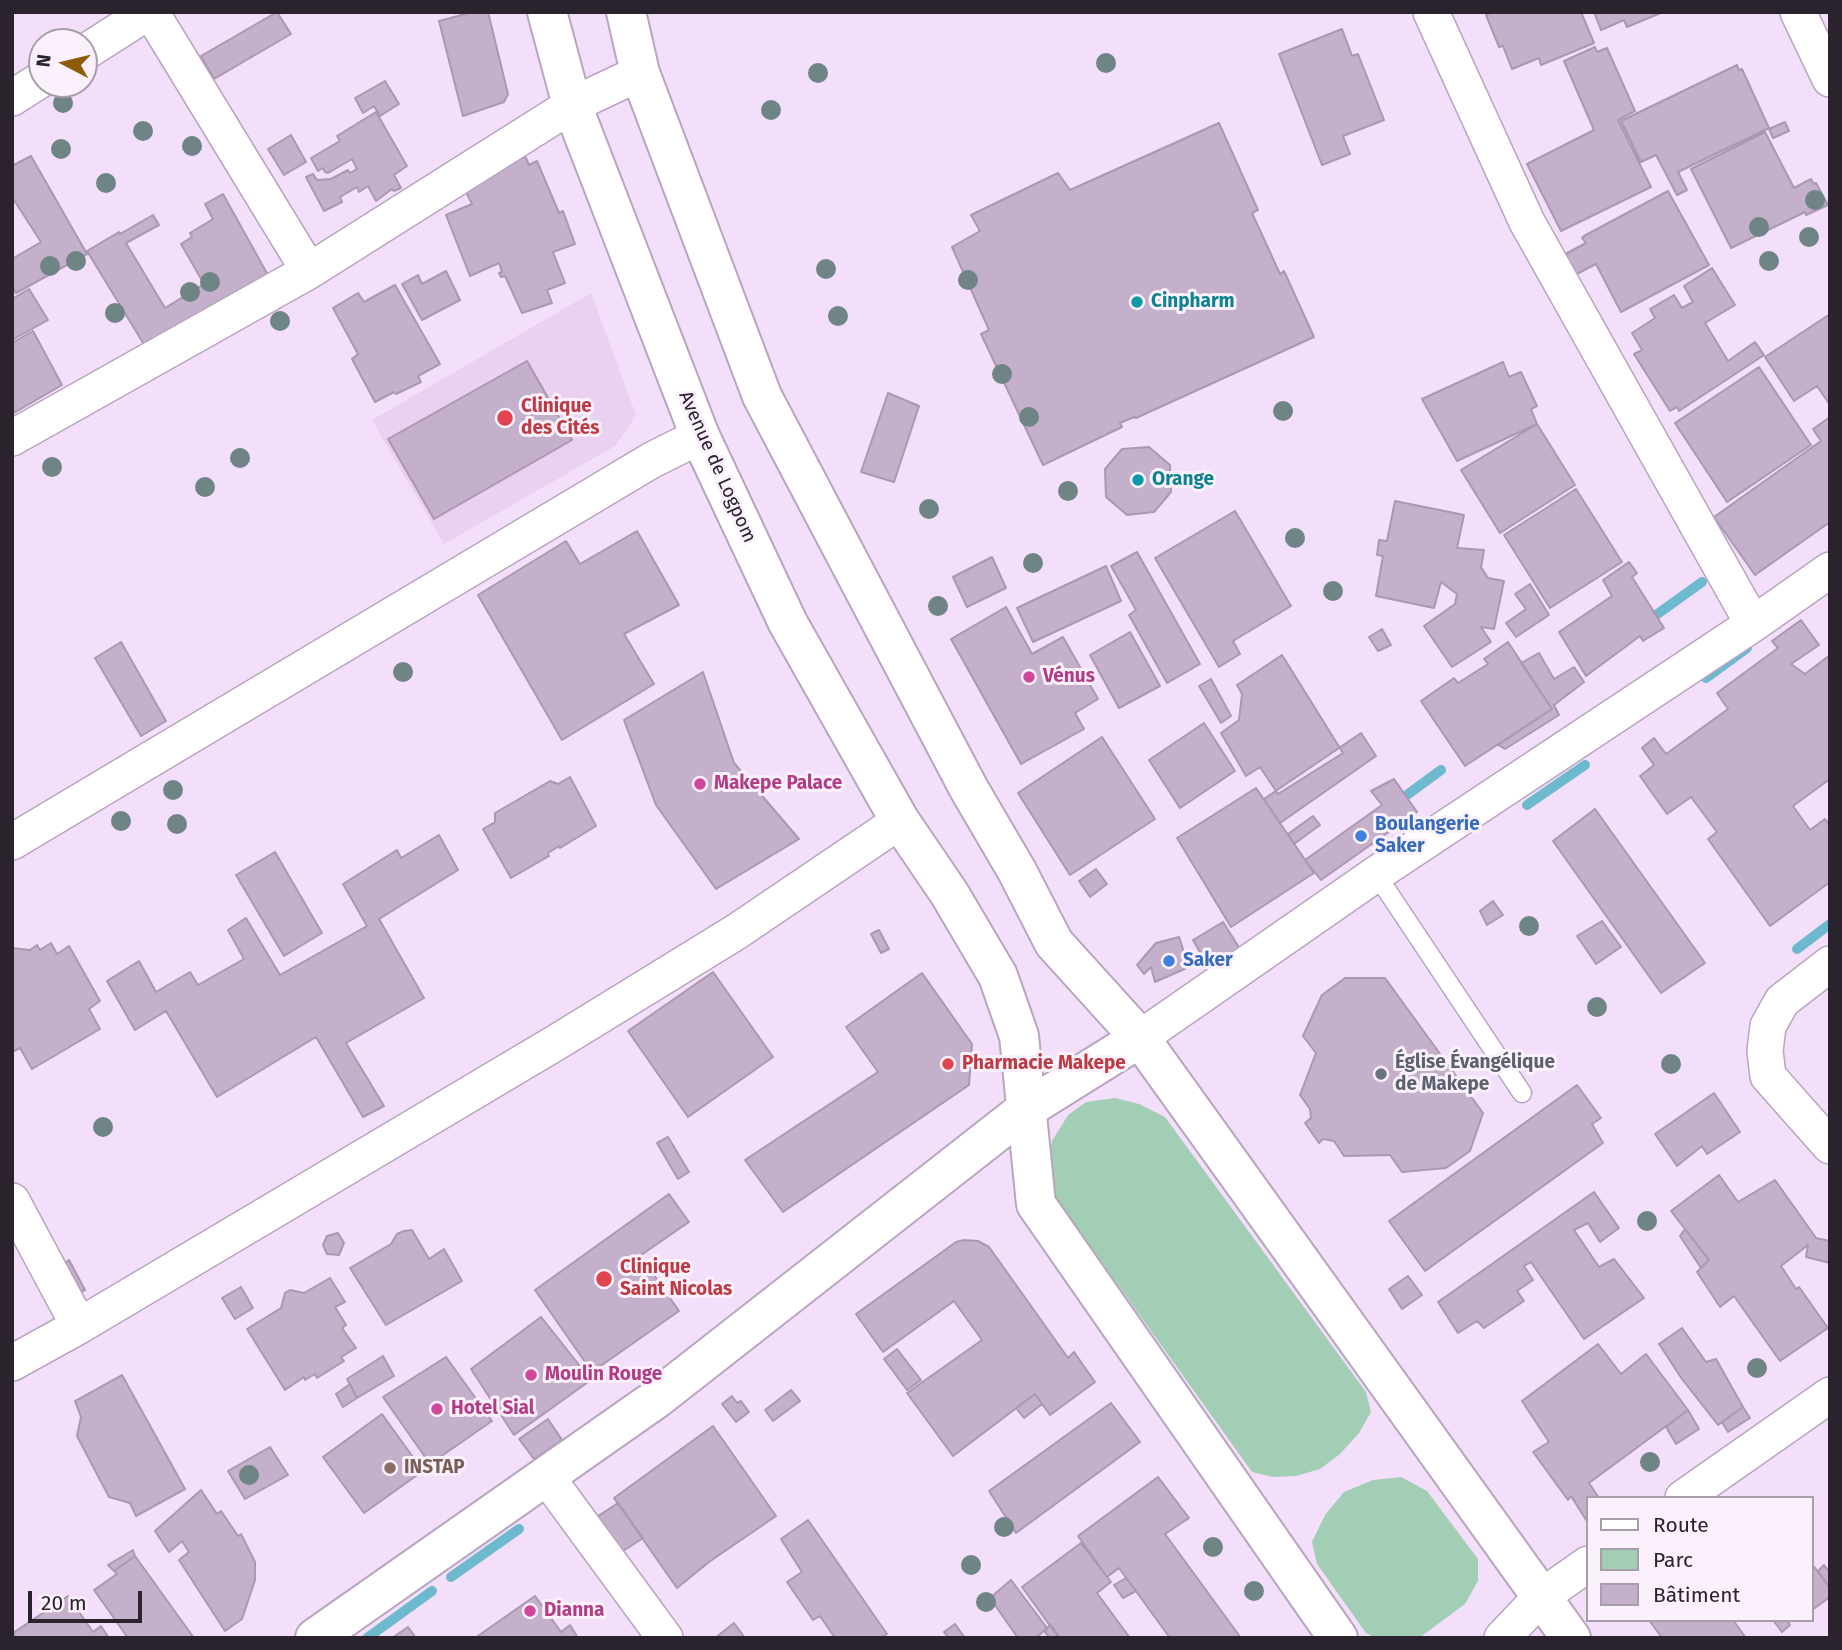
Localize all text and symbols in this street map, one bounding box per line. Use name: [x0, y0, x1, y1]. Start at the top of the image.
north arrow: [28, 28, 98, 98]
text: N: [31, 53, 56, 68]
place label: Cinpharm: [1151, 291, 1235, 313]
marker: Cinpharm: [1129, 294, 1145, 310]
street label: Avenue de Logpom: [673, 388, 761, 546]
place label: Clinique des Cités: [521, 396, 600, 440]
marker: Clinique des Cités: [495, 408, 515, 428]
place label: Orange: [1152, 469, 1214, 491]
marker: Orange: [1130, 472, 1146, 488]
place label: Vénus: [1043, 666, 1095, 688]
marker: Vénus: [1021, 669, 1037, 685]
place label: Makepe Palace: [714, 773, 842, 795]
marker: Makepe Palace: [692, 776, 708, 792]
place label: Boulangerie Saker: [1375, 814, 1480, 858]
marker: Boulangerie Saker: [1353, 828, 1369, 844]
place label: Saker: [1183, 950, 1233, 972]
marker: Saker: [1161, 953, 1177, 969]
place label: Église Évangélique de Makepe: [1395, 1052, 1555, 1096]
place label: Pharmacie Makepe: [962, 1053, 1126, 1075]
marker: Pharmacie Makepe: [940, 1056, 956, 1072]
marker: Église Évangélique de Makepe: [1373, 1066, 1389, 1082]
place label: Clinique Saint Nicolas: [620, 1257, 732, 1301]
marker: Clinique Saint Nicolas: [594, 1269, 614, 1289]
place label: Moulin Rouge: [545, 1364, 662, 1386]
marker: Moulin Rouge: [523, 1367, 539, 1383]
place label: Hotel Sial: [451, 1398, 534, 1420]
marker: Hotel Sial: [429, 1401, 445, 1417]
place label: INSTAP: [404, 1457, 465, 1479]
marker: INSTAP: [382, 1460, 398, 1476]
legend: [1587, 1496, 1814, 1622]
text: Route: [1653, 1512, 1709, 1538]
text: Parc: [1653, 1547, 1693, 1573]
scale bar: [32, 1576, 145, 1620]
text: Bâtiment: [1653, 1582, 1740, 1608]
text: 20 m: [41, 1590, 87, 1616]
place label: Dianna: [544, 1600, 604, 1622]
marker: Dianna: [522, 1603, 538, 1619]

